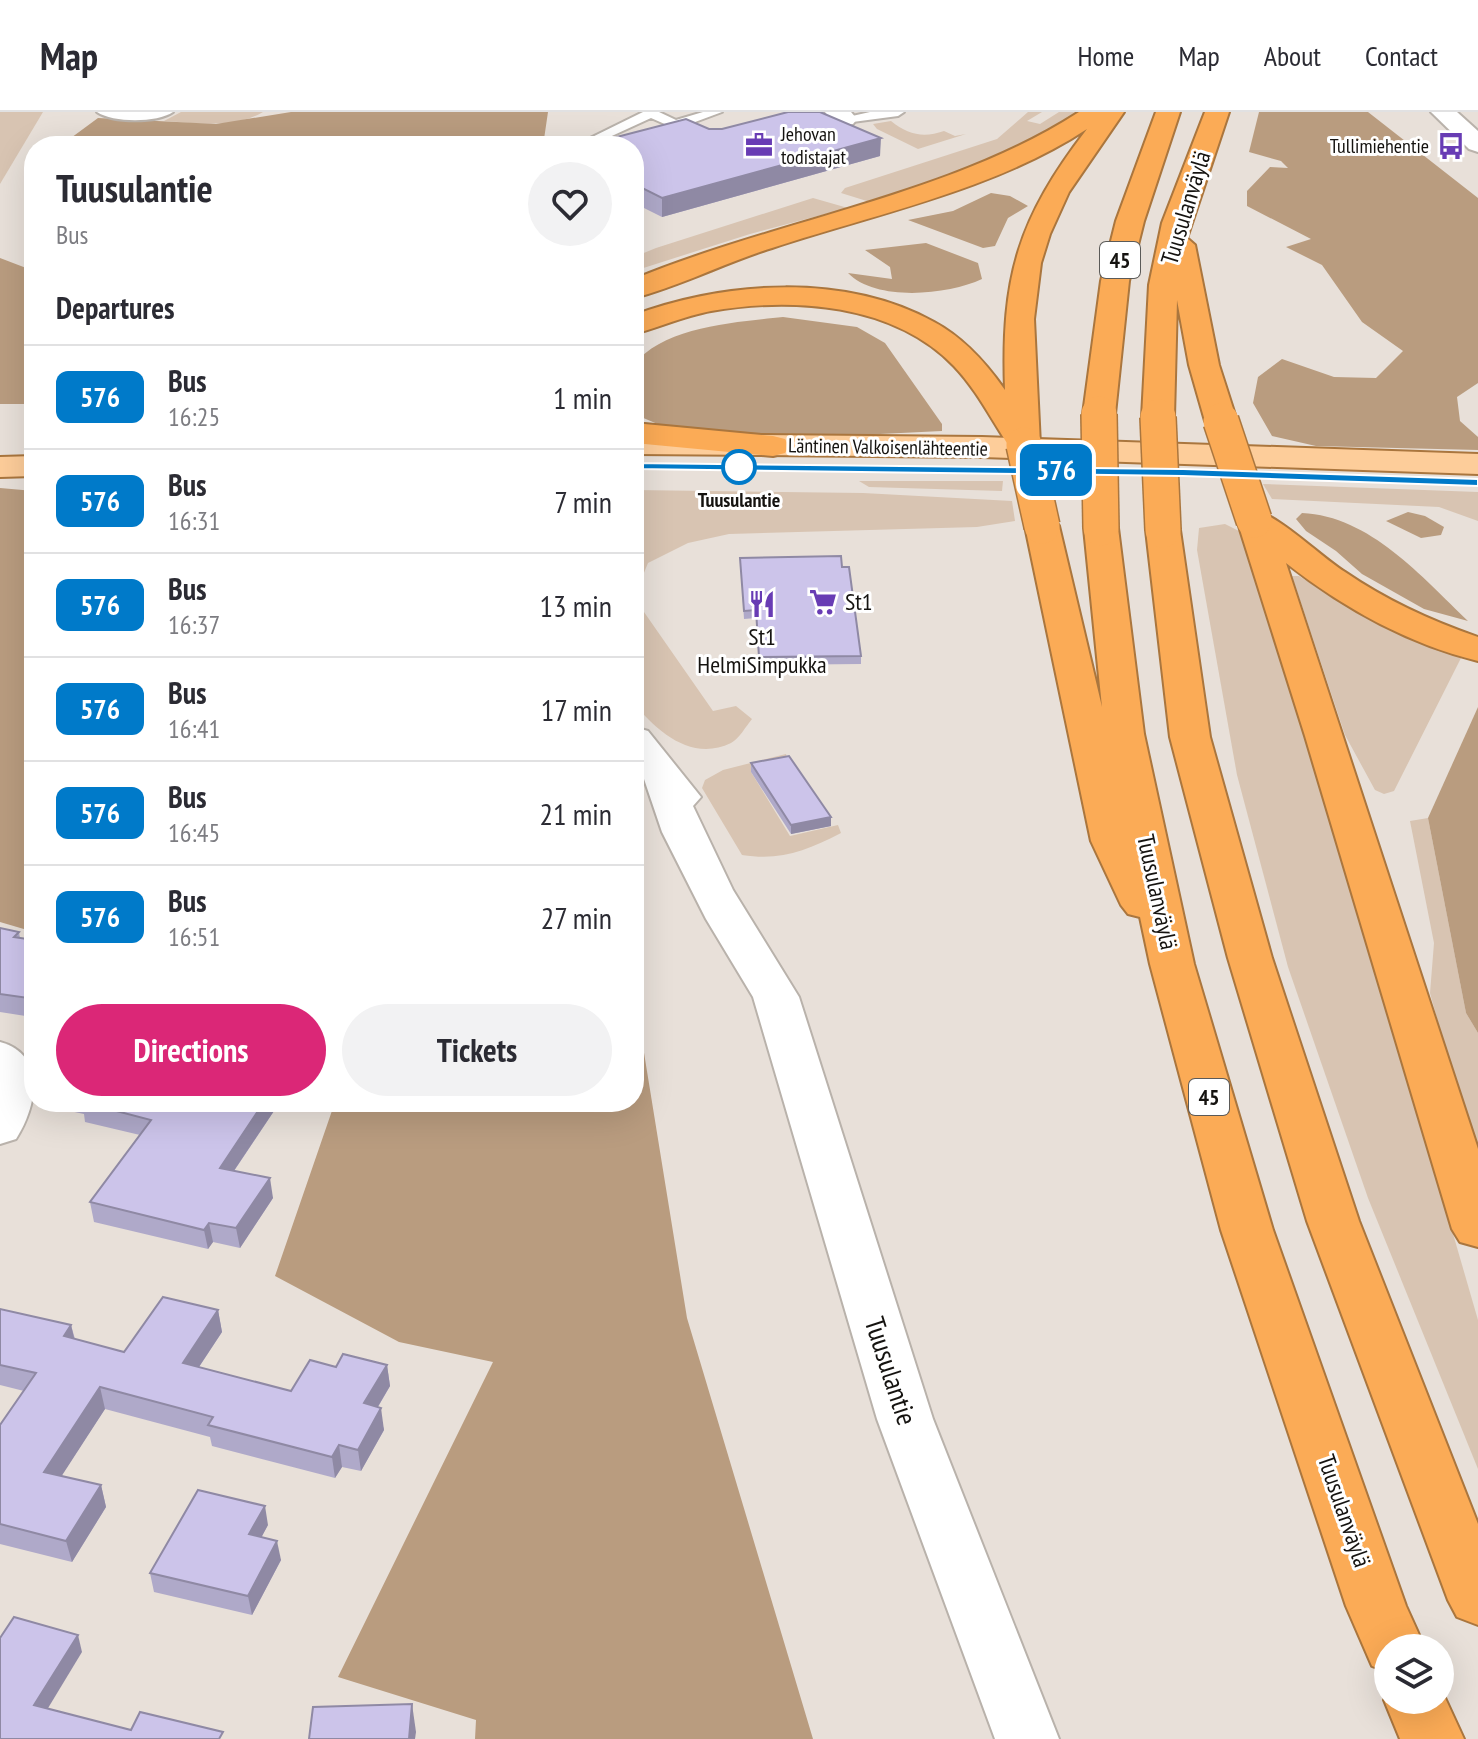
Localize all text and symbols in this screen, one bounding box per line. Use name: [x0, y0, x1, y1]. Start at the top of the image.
text: Map: [40, 31, 98, 80]
text: Home: [1078, 37, 1134, 74]
text: Map: [1178, 37, 1220, 74]
text: About: [1264, 37, 1321, 74]
text: Contact: [1365, 37, 1438, 74]
place label: Jehovan todistajat: [780, 121, 847, 170]
office icon: Jehovan todistajat: [744, 130, 774, 160]
bus stop icon: Tullimiehentie: [1436, 131, 1466, 161]
place label: Tullimiehentie: [1330, 133, 1429, 159]
street label: Tuusulanväylä: [1154, 147, 1217, 268]
button: heart: [528, 162, 612, 246]
text: Tuusulantie: [56, 163, 213, 212]
text: Bus: [56, 218, 88, 251]
road number: 45: [1100, 242, 1140, 278]
text: Departures: [56, 288, 174, 327]
text: Bus: [168, 361, 207, 400]
text: 576: [80, 378, 120, 415]
text: 1 min: [553, 378, 612, 417]
text: 16:25: [168, 400, 220, 433]
street label: Läntinen Valkoisenlähteentie: [788, 432, 988, 462]
line badge: 576: [1010, 444, 1102, 496]
marker: Tuusulantie: [722, 450, 756, 484]
text: 576: [1036, 451, 1076, 488]
text: Bus: [168, 465, 207, 504]
text: 576: [80, 482, 120, 519]
text: 7 min: [554, 482, 612, 521]
place label: Tuusulantie: [698, 487, 780, 513]
text: 16:31: [168, 504, 220, 537]
text: Bus: [168, 569, 207, 608]
text: 576: [80, 586, 120, 623]
text: 13 min: [539, 586, 612, 625]
place label: St1: [845, 586, 873, 617]
supermarket icon: St1: [808, 587, 838, 617]
restaurant icon: St1 HelmiSimpukka: [747, 589, 777, 619]
text: 16:37: [168, 608, 220, 641]
place label: St1 HelmiSimpukka: [697, 621, 827, 680]
text: Bus: [168, 673, 207, 712]
text: 576: [80, 690, 120, 727]
text: 17 min: [541, 690, 612, 729]
text: 16:41: [168, 712, 220, 745]
text: Bus: [168, 777, 207, 816]
text: 576: [80, 794, 120, 831]
text: 21 min: [539, 794, 612, 833]
text: 16:45: [168, 816, 220, 849]
street label: Tuusulanväylä: [1130, 831, 1185, 952]
text: Bus: [168, 881, 207, 920]
text: 576: [80, 898, 120, 935]
text: 27 min: [541, 898, 612, 937]
text: 16:51: [168, 920, 220, 953]
button: Directions: [56, 1004, 326, 1096]
button: Tickets: [342, 1004, 612, 1096]
road number: 45: [1189, 1079, 1229, 1115]
street label: Tuusulantie: [857, 1312, 926, 1430]
street label: Tuusulanväylä: [1311, 1451, 1378, 1571]
map controls: [1374, 1634, 1454, 1714]
button: layers: [1374, 1634, 1454, 1714]

